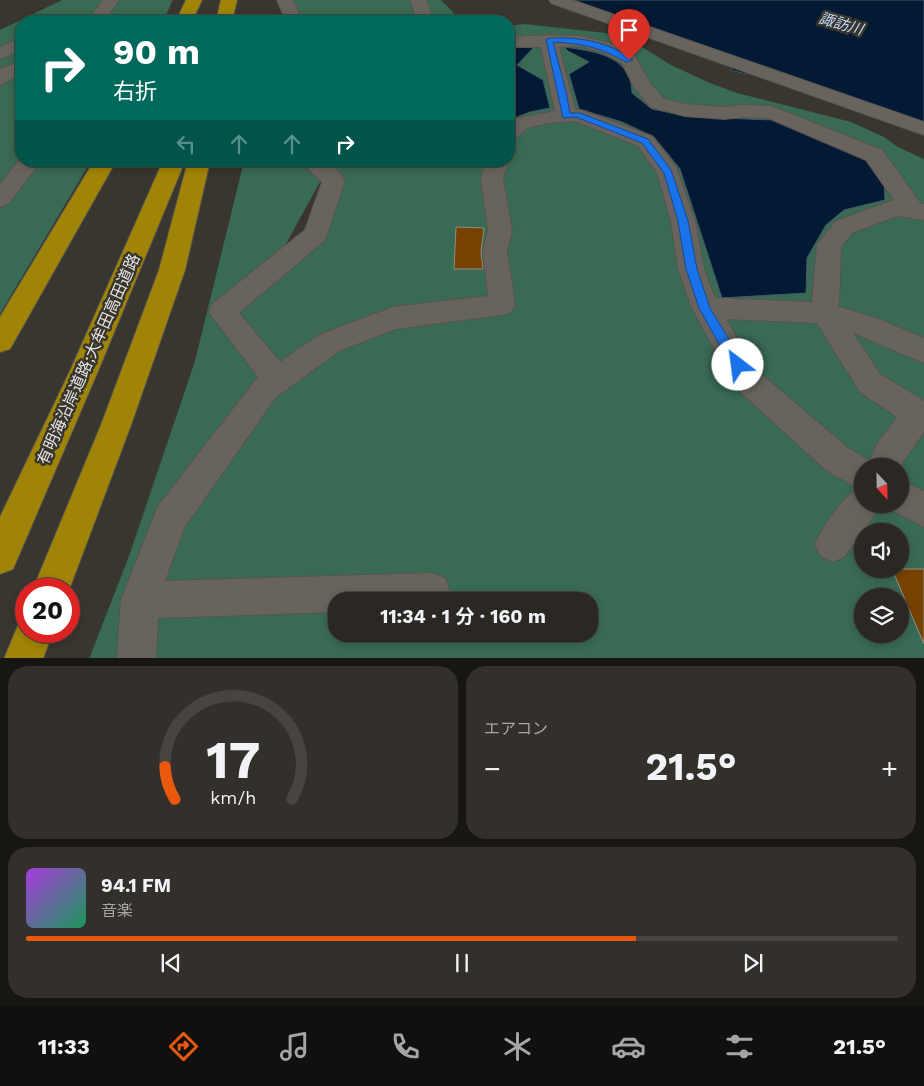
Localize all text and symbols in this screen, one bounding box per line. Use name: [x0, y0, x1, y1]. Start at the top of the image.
pin: [608, 9, 650, 60]
water label: 諏訪川: [817, 9, 867, 39]
icon: arrive: [615, 16, 643, 44]
text: 90 m: [113, 31, 200, 73]
icon: right: [30, 35, 95, 100]
text: 右折: [113, 79, 157, 104]
icon: left: [172, 130, 200, 158]
icon: ahead: [225, 130, 253, 158]
icon: ahead: [278, 130, 306, 158]
icon: right: [331, 130, 359, 158]
street label: 有明海沿岸道路;大牟田高田道路: [33, 251, 144, 468]
position arrow: [711, 338, 763, 390]
north arrow: [854, 458, 909, 512]
map controls: [854, 458, 909, 643]
button: sound: [854, 523, 909, 578]
speed limit sign: 20: [15, 578, 80, 643]
button: layers: [854, 588, 909, 643]
text: 11:34 · 1 分 · 160 m: [380, 605, 546, 628]
text: エアコン: [484, 719, 548, 738]
text: 17: [206, 730, 260, 791]
text: 21.5°: [645, 745, 737, 789]
text: −: [484, 752, 501, 785]
text: +: [881, 752, 898, 785]
text: km/h: [210, 787, 256, 808]
text: 94.1 FM: [101, 874, 171, 897]
text: 音楽: [101, 901, 133, 920]
icon: previous: [157, 949, 185, 977]
icon: pause: [448, 949, 476, 977]
icon: next: [739, 949, 767, 977]
icon: directions: [166, 1029, 201, 1064]
icon: music: [277, 1029, 312, 1064]
icon: phone: [388, 1029, 423, 1064]
icon: climate: [500, 1029, 535, 1064]
icon: car: [611, 1029, 646, 1064]
icon: filters: [722, 1029, 757, 1064]
text: 11:33: [38, 1034, 90, 1059]
text: 21.5°: [833, 1034, 886, 1059]

